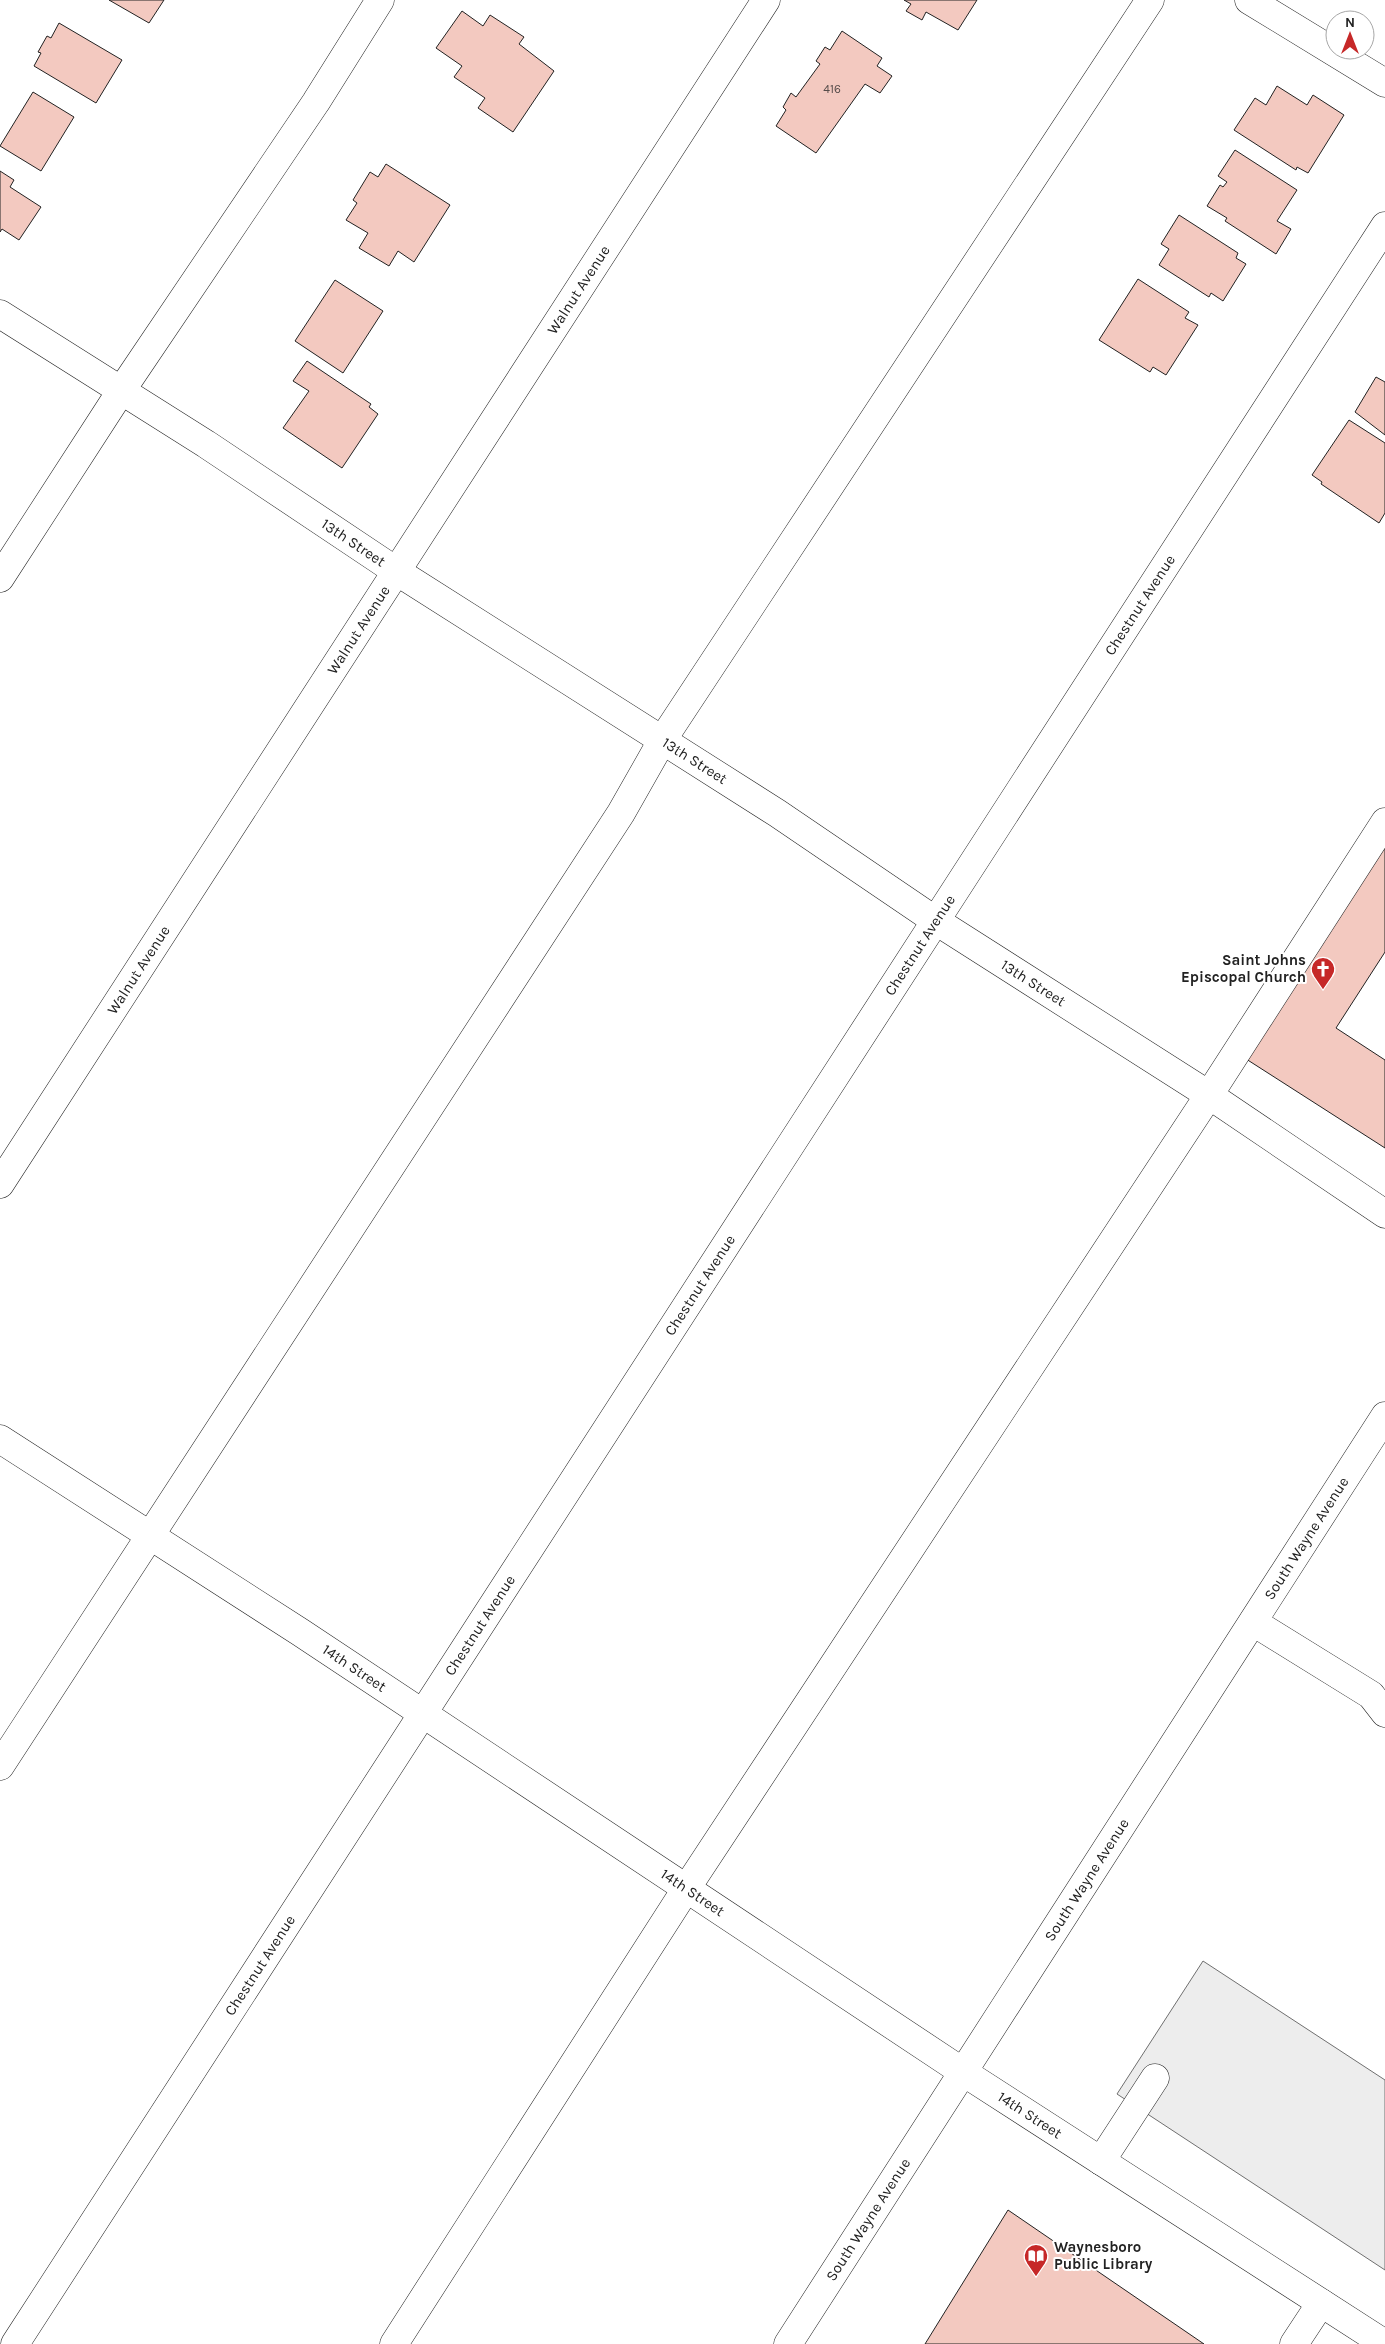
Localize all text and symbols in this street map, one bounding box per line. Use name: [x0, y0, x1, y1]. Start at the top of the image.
north arrow: [1325, 10, 1375, 60]
text: N: [1345, 14, 1355, 31]
house number: 416: [823, 82, 841, 96]
street label: Walnut Avenue: [543, 242, 614, 338]
street label: 13th Street: [318, 515, 389, 571]
street label: Chestnut Avenue: [1101, 551, 1179, 659]
street label: Walnut Avenue: [323, 582, 394, 678]
street label: 13th Street: [659, 733, 731, 788]
street label: Chestnut Avenue: [881, 891, 959, 999]
street label: Walnut Avenue: [103, 922, 174, 1018]
place label: Saint Johns Episcopal Church: [1181, 951, 1306, 986]
street label: 13th Street: [997, 956, 1069, 1010]
church icon: Saint Johns Episcopal Church: [1310, 956, 1336, 990]
street label: Chestnut Avenue: [661, 1231, 739, 1339]
street label: South Wayne Avenue: [1260, 1474, 1352, 1603]
street label: Chestnut Avenue: [441, 1572, 519, 1679]
street label: 14th Street: [319, 1640, 390, 1696]
street label: South Wayne Avenue: [1041, 1815, 1133, 1945]
street label: 14th Street: [657, 1865, 728, 1920]
street label: Chestnut Avenue: [221, 1912, 299, 2019]
street label: 14th Street: [994, 2088, 1066, 2143]
street label: South Wayne Avenue: [822, 2155, 914, 2284]
place label: Waynesboro Public Library: [1054, 2238, 1153, 2273]
library icon: Waynesboro Public Library: [1023, 2243, 1049, 2277]

